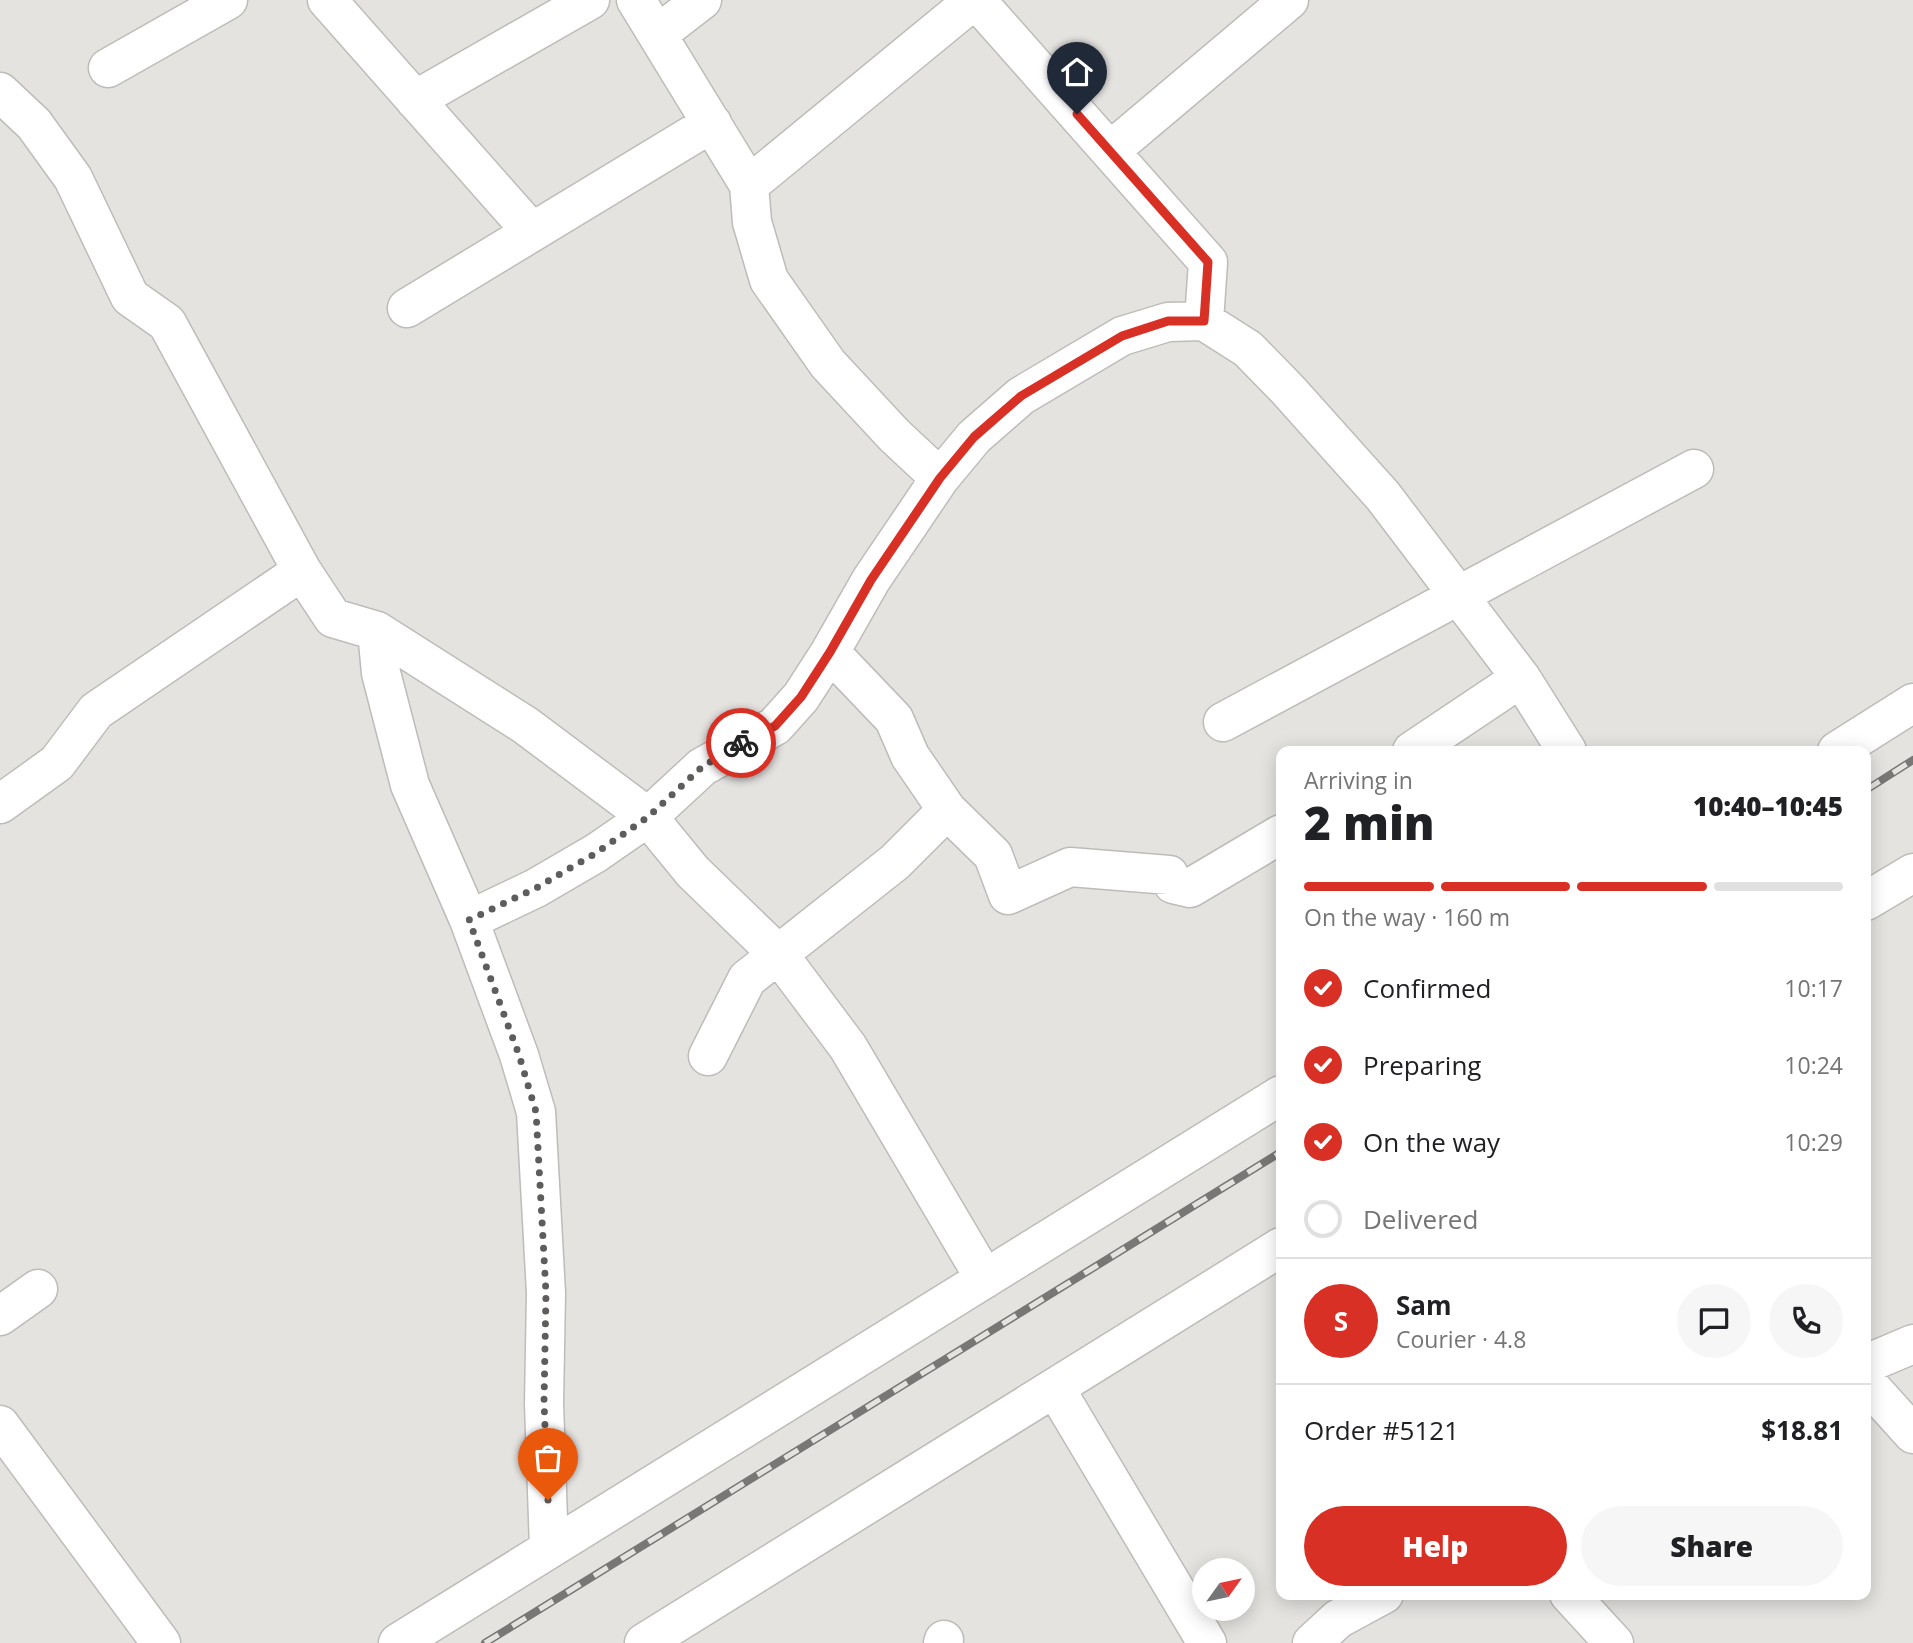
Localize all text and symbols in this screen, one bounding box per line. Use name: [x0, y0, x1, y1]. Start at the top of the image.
pin: [1047, 42, 1107, 114]
icon: home: [1058, 53, 1096, 91]
courier: [706, 708, 776, 778]
icon: bike: [722, 724, 760, 762]
text: Arriving in: [1304, 764, 1413, 796]
text: 10:40–10:45: [1693, 788, 1843, 824]
text: 2 min: [1304, 791, 1435, 853]
text: On the way · 160 m: [1304, 901, 1510, 933]
icon: check: [1304, 969, 1342, 1007]
text: Confirmed: [1363, 970, 1491, 1006]
text: 10:17: [1784, 972, 1843, 1004]
icon: check: [1304, 1046, 1342, 1084]
text: Preparing: [1363, 1047, 1481, 1083]
text: 10:24: [1784, 1049, 1843, 1081]
icon: check: [1304, 1123, 1342, 1161]
text: On the way: [1363, 1124, 1500, 1160]
text: 10:29: [1784, 1126, 1843, 1158]
text: Delivered: [1363, 1201, 1478, 1237]
button: chat: [1677, 1284, 1751, 1358]
button: phone: [1769, 1284, 1843, 1358]
text: Sam: [1396, 1287, 1452, 1323]
text: S: [1334, 1303, 1348, 1339]
text: Courier · 4.8: [1396, 1323, 1526, 1355]
text: Order #5121: [1304, 1412, 1459, 1448]
text: $18.81: [1761, 1412, 1843, 1448]
pin: [518, 1428, 578, 1500]
icon: bag: [529, 1439, 567, 1477]
button: Help: [1304, 1506, 1567, 1586]
button: Share: [1581, 1506, 1843, 1586]
north arrow: [1192, 1558, 1255, 1620]
map controls: [1192, 1558, 1255, 1621]

